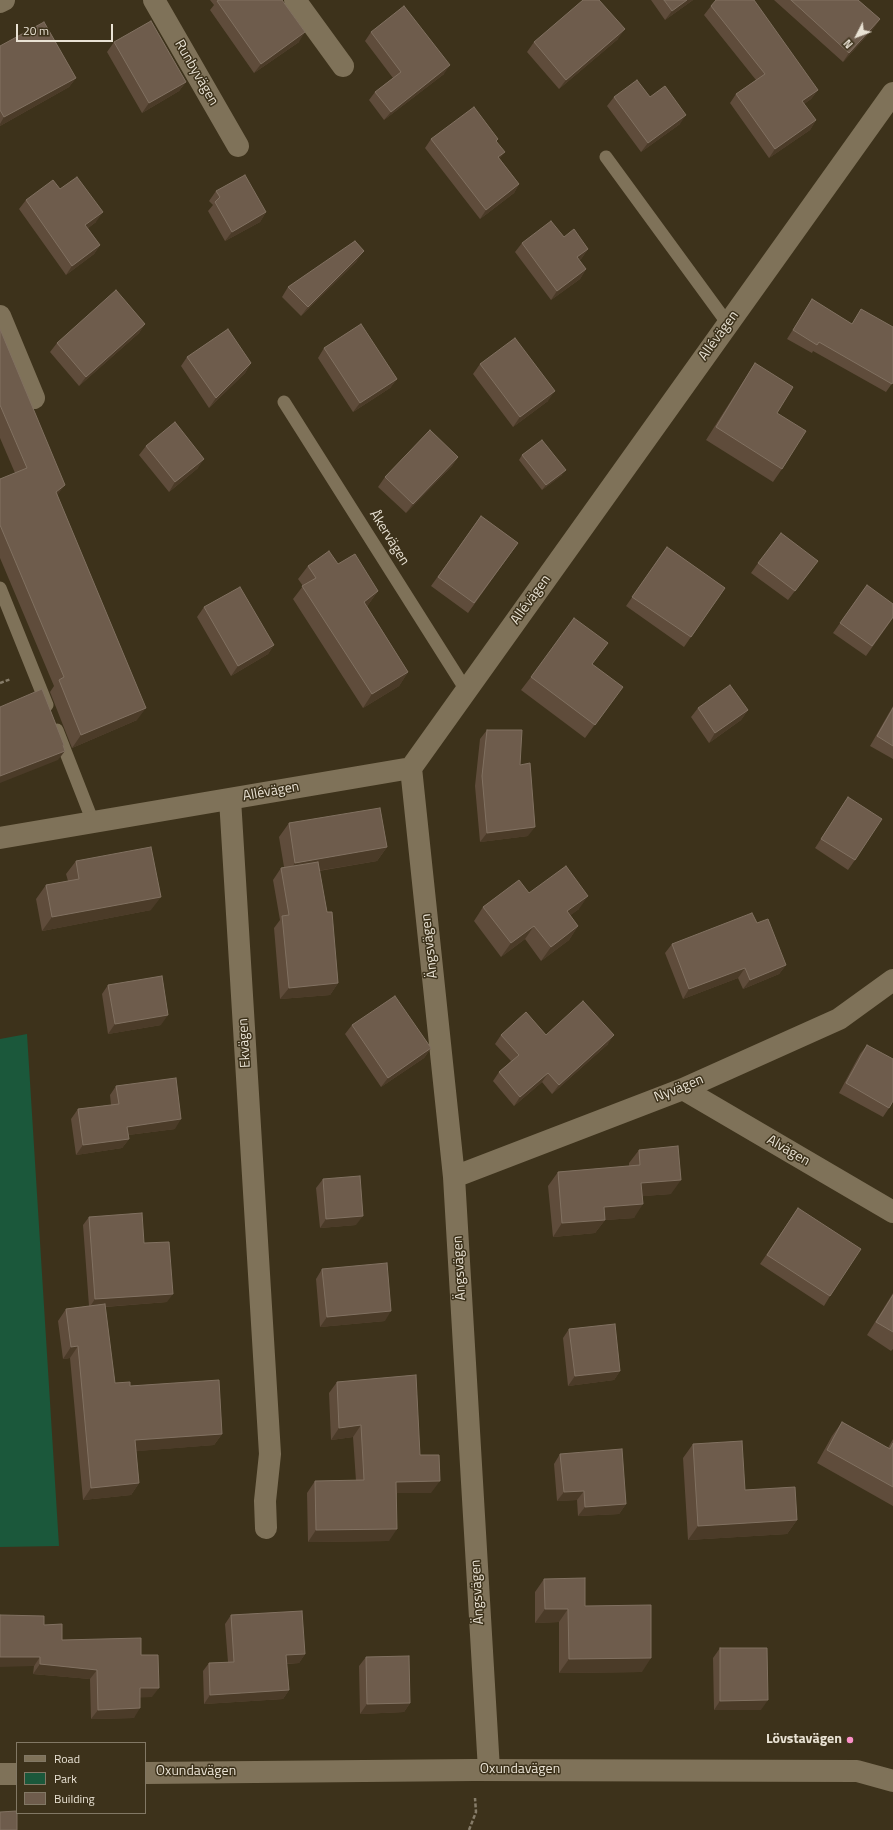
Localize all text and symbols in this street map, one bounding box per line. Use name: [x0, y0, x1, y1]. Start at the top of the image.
scale bar: [18, 16, 115, 42]
north arrow: [837, 16, 877, 56]
text: 20 m: [23, 21, 49, 40]
text: N: [840, 36, 857, 52]
street label: Runbyvägen: [170, 37, 222, 109]
street label: Allévägen: [695, 308, 743, 364]
street label: Åkervägen: [365, 507, 413, 569]
street label: Allévägen: [507, 572, 555, 628]
street label: Allévägen: [241, 779, 301, 805]
street label: Ängsvägen: [418, 913, 442, 979]
street label: Ekvägen: [235, 1018, 255, 1068]
street label: Nyvägen: [652, 1072, 706, 1106]
street label: Alvägen: [763, 1132, 813, 1170]
street label: Ängsvägen: [450, 1235, 470, 1301]
street label: Ängsvägen: [468, 1559, 488, 1625]
place label: Lövstavägen: [766, 1732, 842, 1748]
marker: Lövstavägen: [845, 1735, 855, 1745]
legend: [16, 1742, 146, 1814]
text: Road: [54, 1749, 80, 1768]
street label: Oxundavägen: [480, 1762, 560, 1778]
street label: Oxundavägen: [156, 1764, 236, 1780]
text: Park: [54, 1769, 77, 1788]
text: Building: [54, 1789, 95, 1808]

